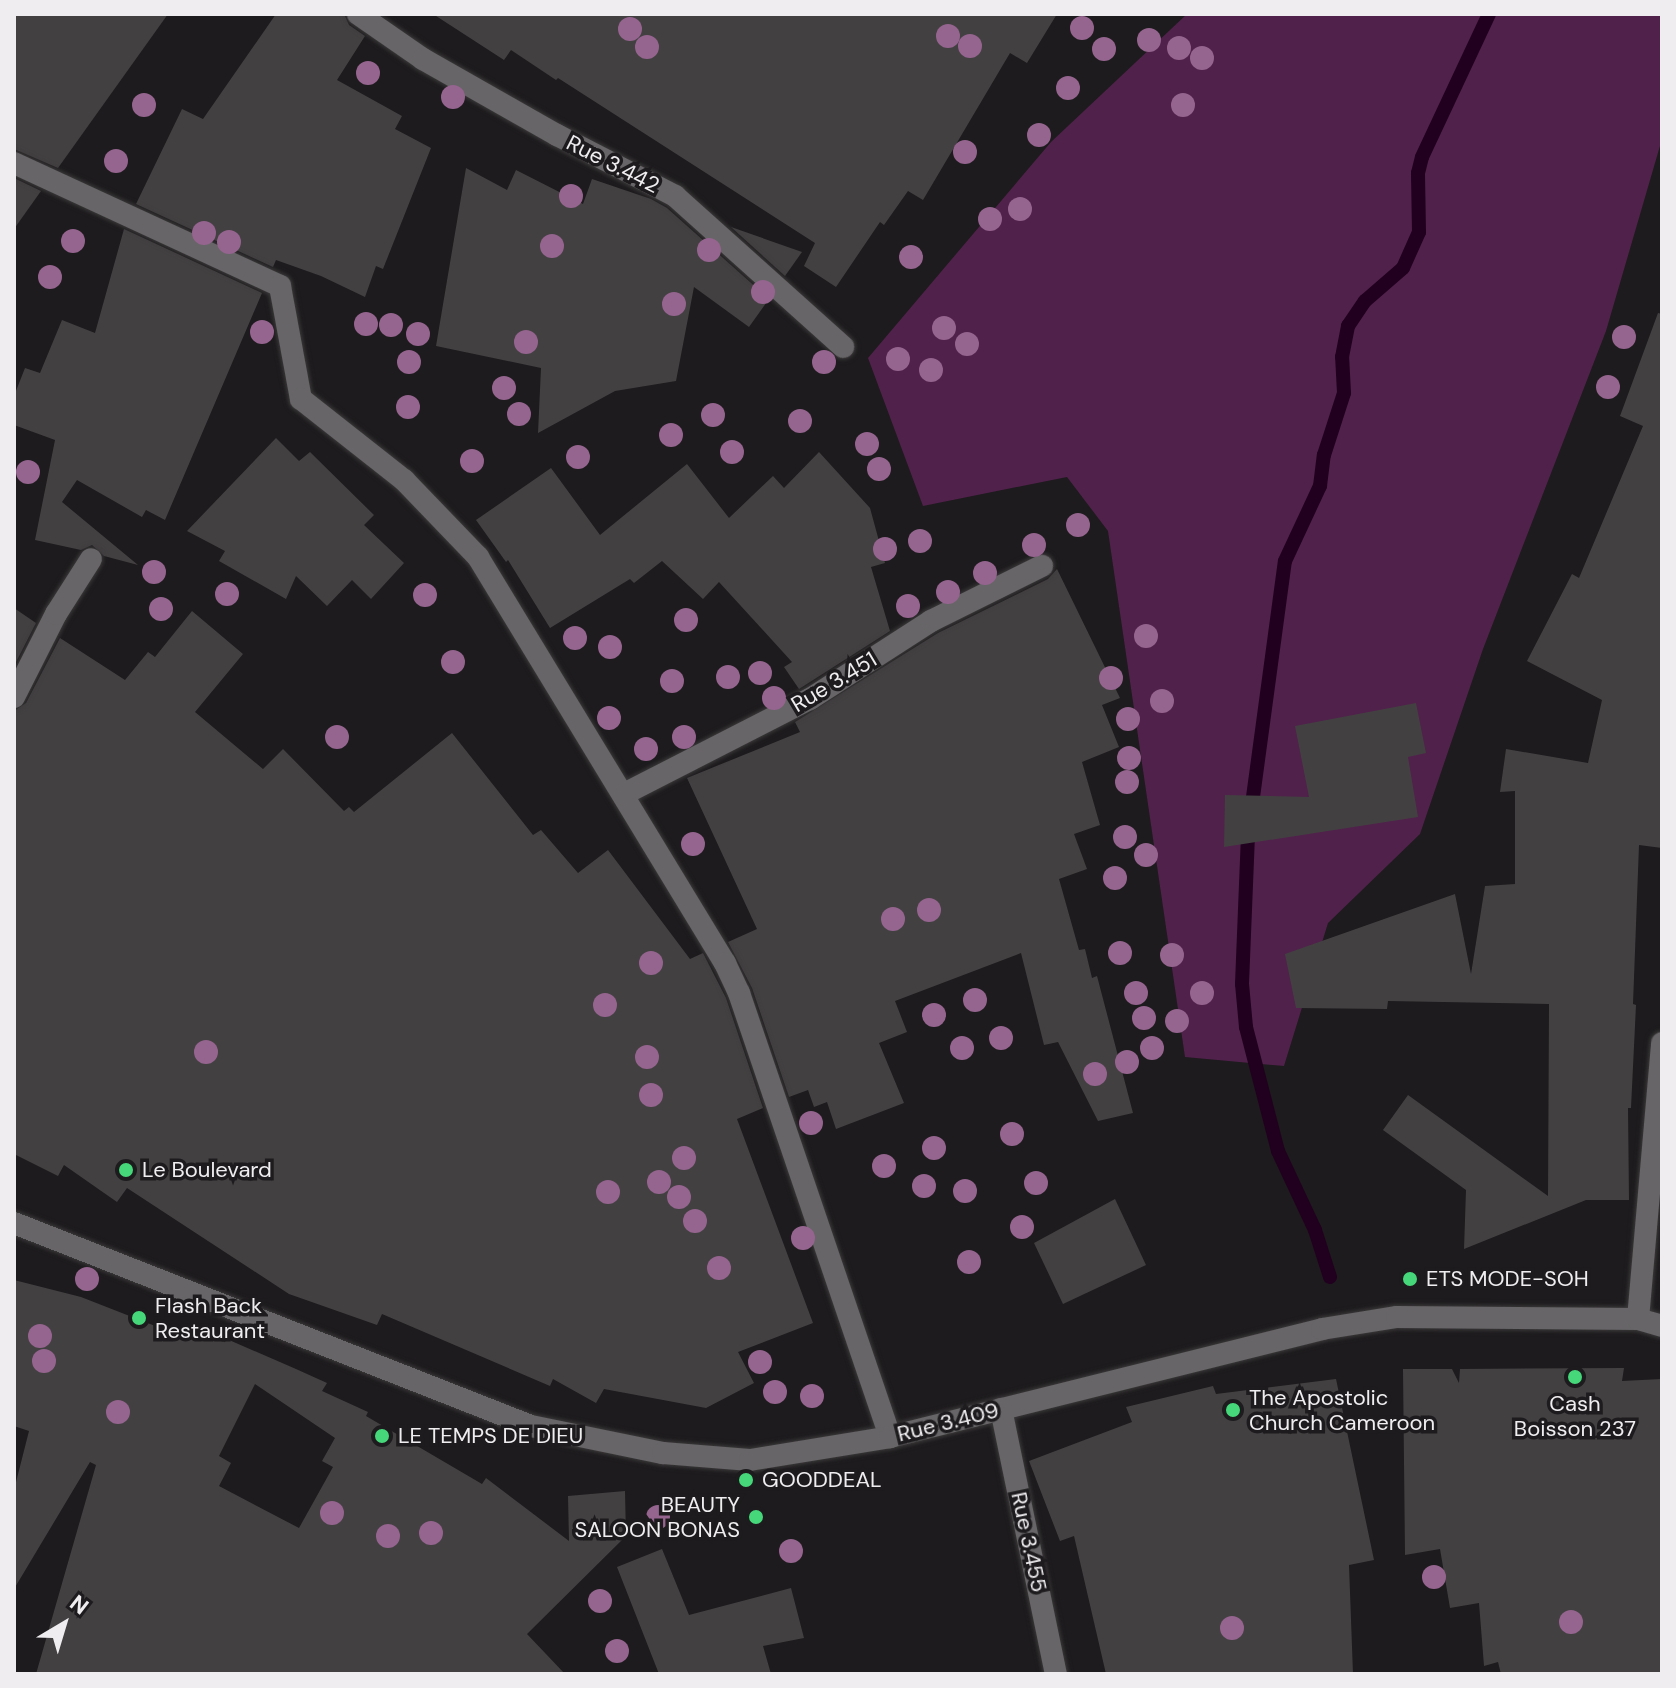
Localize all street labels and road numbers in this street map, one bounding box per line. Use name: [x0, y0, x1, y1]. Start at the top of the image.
street label: Rue 3.442: [562, 129, 664, 199]
street label: Rue 3.451: [786, 646, 882, 718]
street label: Rue 3.409: [895, 1397, 1001, 1447]
street label: Rue 3.455: [1006, 1490, 1052, 1594]

